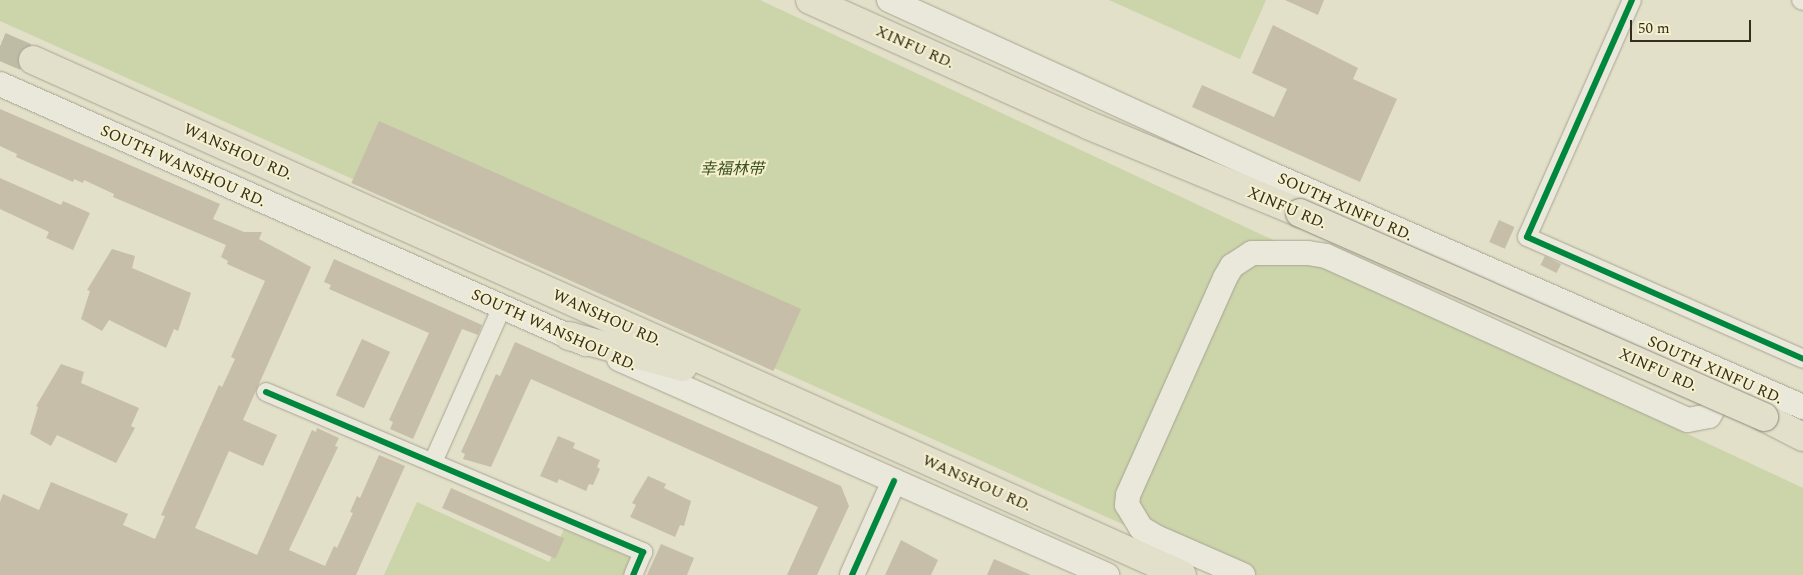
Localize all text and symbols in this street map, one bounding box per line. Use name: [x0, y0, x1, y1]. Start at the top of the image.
scale bar: [1633, 10, 1754, 42]
text: 50 m: [1638, 17, 1670, 40]
street label: XINFU RD.: [873, 21, 957, 73]
street label: WANSHOU RD.: [181, 119, 295, 185]
street label: SOUTH WANSHOU RD.: [97, 121, 269, 211]
park label: 幸福林带: [700, 159, 764, 179]
street label: SOUTH XINFU RD.: [1275, 169, 1415, 245]
street label: XINFU RD.: [1245, 183, 1329, 233]
street label: SOUTH WANSHOU RD.: [468, 285, 640, 375]
street label: WANSHOU RD.: [550, 285, 664, 351]
street label: SOUTH XINFU RD.: [1645, 332, 1785, 408]
street label: XINFU RD.: [1616, 344, 1700, 396]
street label: WANSHOU RD.: [920, 450, 1034, 516]

